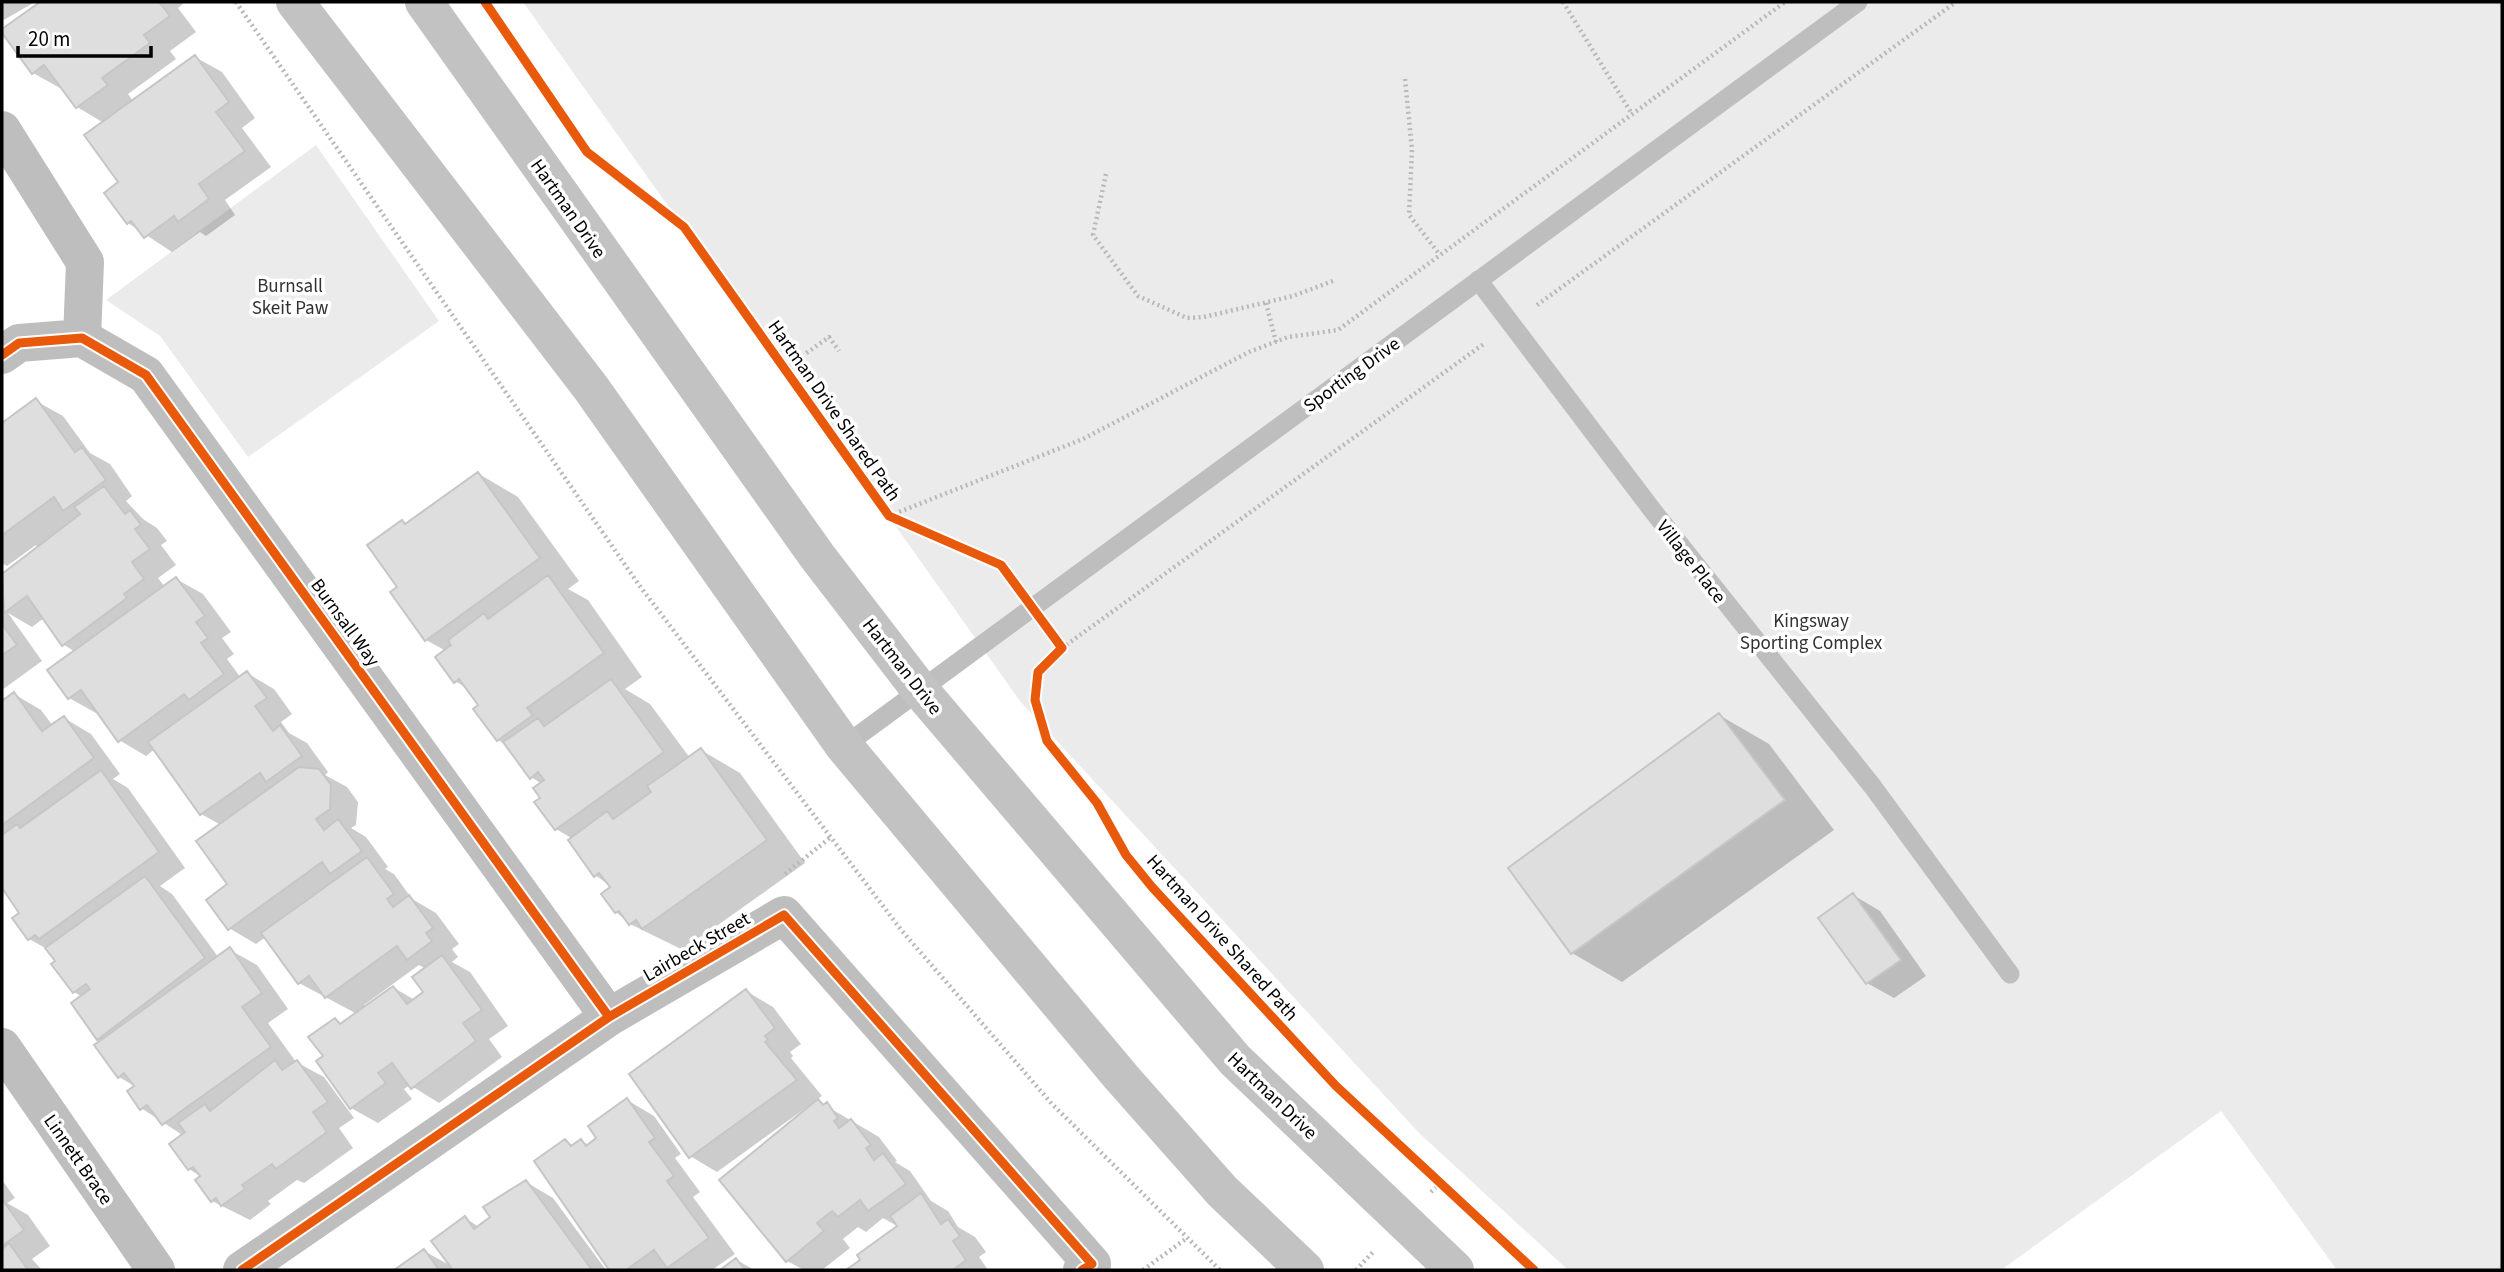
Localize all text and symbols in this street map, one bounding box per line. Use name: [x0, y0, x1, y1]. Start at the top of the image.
scale bar: [18, 14, 150, 58]
text: 20 m: [28, 24, 70, 54]
street label: Hartman Drive: [524, 154, 612, 264]
park label: Burnsall Skeit Paw: [252, 273, 329, 322]
street label: Hartman Drive Shared Path: [761, 315, 907, 507]
street label: Sporting Drive: [1298, 331, 1406, 420]
street label: Village Place: [1650, 515, 1732, 609]
street label: Burnsall Way: [304, 573, 386, 672]
park label: Kingsway Sporting Complex: [1740, 608, 1883, 657]
street label: Hartman Drive: [856, 613, 948, 721]
street label: Hartman Drive Shared Path: [1140, 849, 1304, 1027]
street label: Lairbeck Street: [638, 905, 756, 989]
street label: Hartman Drive: [1221, 1046, 1323, 1146]
street label: Linnett Brace: [37, 1109, 119, 1211]

